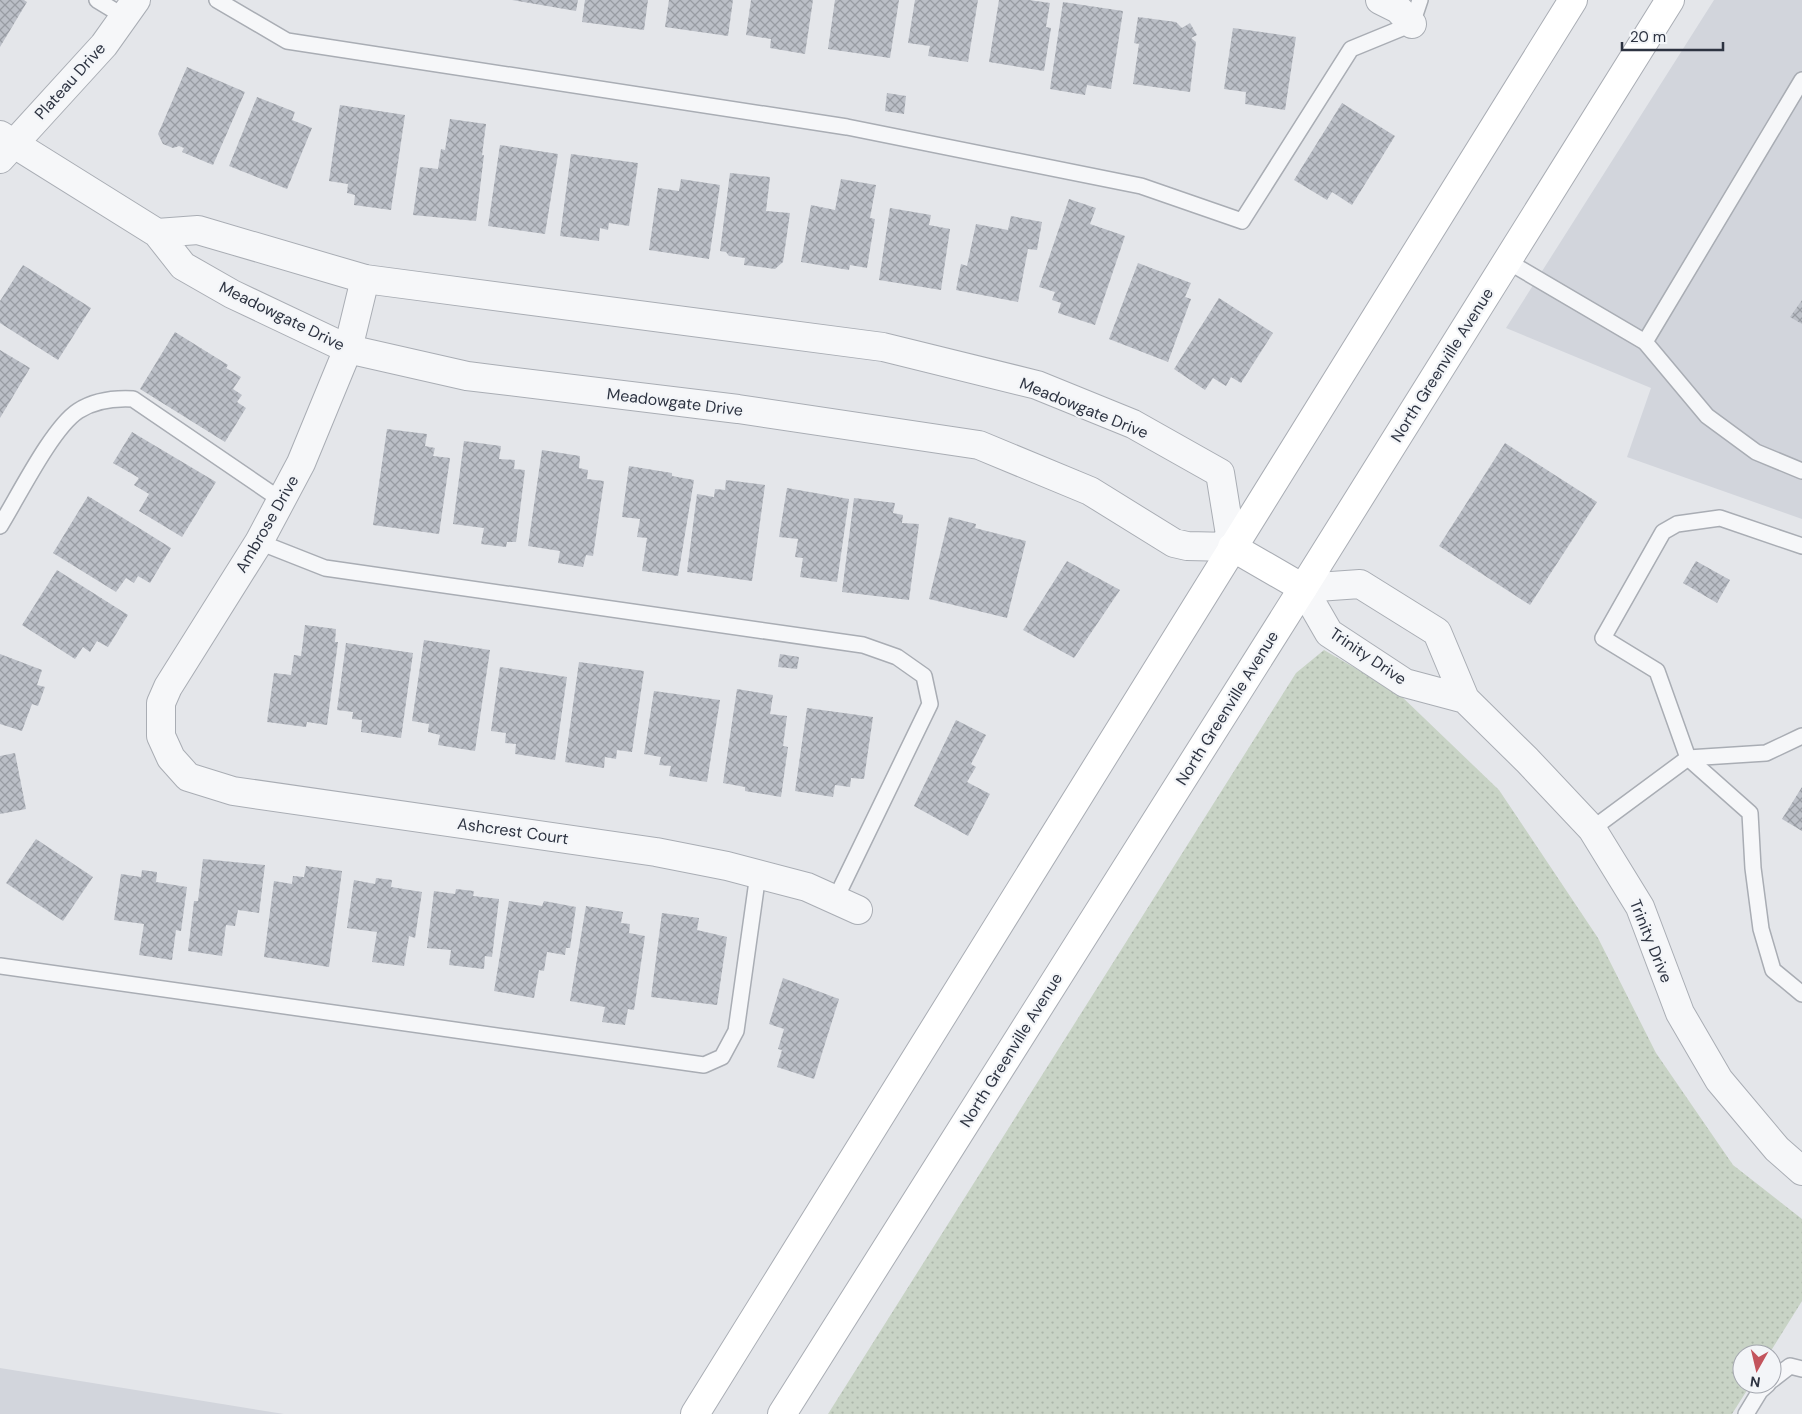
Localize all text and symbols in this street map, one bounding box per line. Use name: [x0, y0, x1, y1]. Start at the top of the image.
scale bar: [1622, 20, 1723, 52]
text: 20 m: [1630, 27, 1666, 47]
street label: Plateau Drive: [30, 38, 110, 124]
street label: Meadowgate Drive: [216, 277, 348, 355]
street label: North Greenville Avenue: [1386, 284, 1498, 446]
street label: Meadowgate Drive: [1017, 373, 1151, 443]
street label: Meadowgate Drive: [606, 383, 744, 421]
street label: Ambrose Drive: [231, 471, 303, 577]
street label: Trinity Drive: [1326, 623, 1410, 689]
street label: North Greenville Avenue: [1171, 627, 1283, 789]
street label: Ashcrest Court: [456, 813, 570, 849]
street label: Trinity Drive: [1625, 896, 1677, 986]
street label: North Greenville Avenue: [955, 969, 1067, 1131]
north arrow: [1732, 1344, 1782, 1394]
text: N: [1749, 1372, 1762, 1391]

